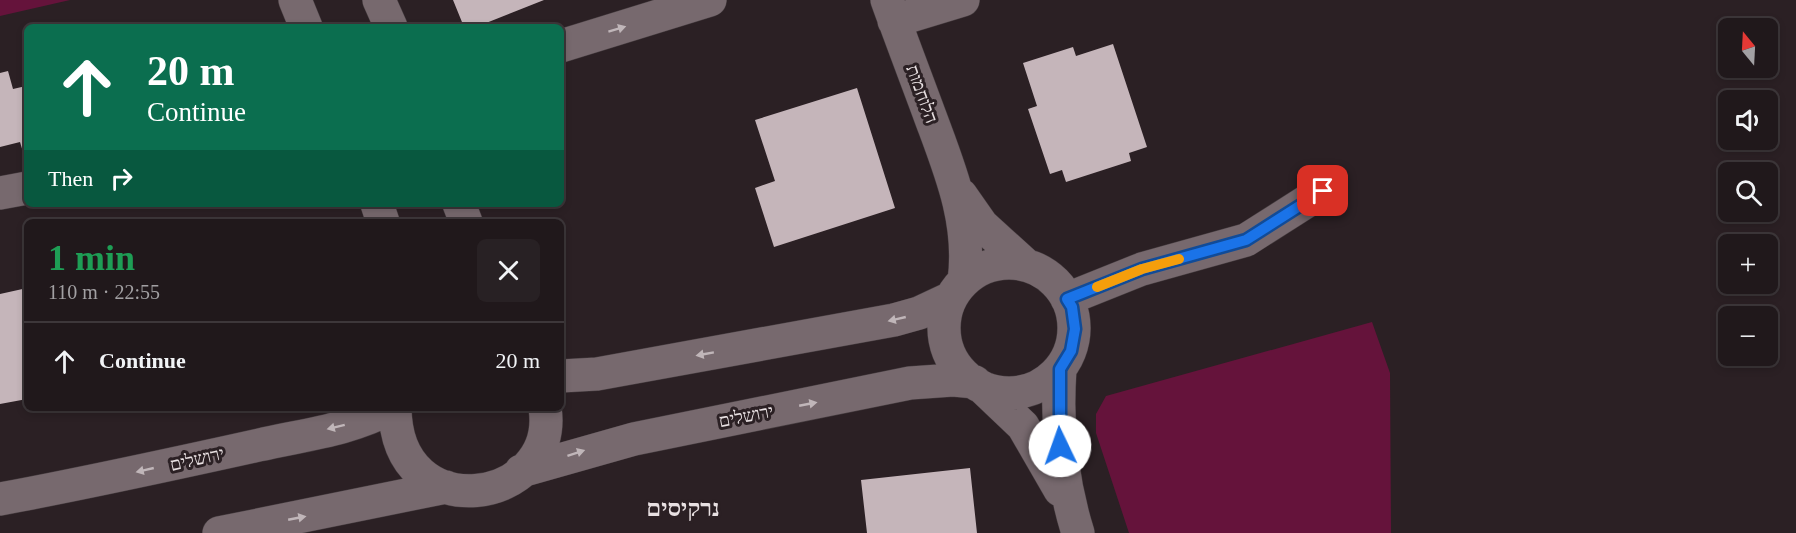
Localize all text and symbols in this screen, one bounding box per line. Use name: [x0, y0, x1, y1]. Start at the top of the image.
north arrow: [1718, 18, 1778, 78]
map controls: [1718, 18, 1778, 366]
one-way arrow: [608, 24, 626, 33]
icon: ahead: [48, 48, 126, 126]
text: 20 m: [147, 48, 235, 94]
street label: הלוחמות: [902, 62, 942, 126]
button: sound: [1718, 90, 1778, 150]
text: Continue: [147, 97, 246, 127]
icon: right: [105, 162, 138, 195]
button: search: [1718, 162, 1778, 222]
pin: [1297, 165, 1348, 216]
text: Then: [48, 166, 93, 191]
icon: arrive: [1306, 174, 1339, 207]
button: +: [1718, 234, 1778, 294]
text: 1 min: [48, 238, 135, 278]
button: close: [477, 239, 540, 302]
text: 110 m · 22:55: [48, 281, 160, 303]
button: −: [1718, 306, 1778, 366]
one-way arrow: [888, 314, 906, 324]
icon: ahead: [48, 345, 81, 378]
text: Continue: [99, 348, 186, 373]
text: 20 m: [495, 348, 540, 373]
one-way arrow: [696, 350, 715, 359]
one-way arrow: [799, 399, 818, 408]
street label: ירושלים: [717, 401, 775, 431]
position arrow: [1028, 414, 1092, 478]
one-way arrow: [326, 423, 345, 433]
street label: ירושלים: [168, 443, 226, 475]
one-way arrow: [567, 448, 585, 458]
one-way arrow: [136, 466, 155, 475]
district label: נרקיסים: [646, 495, 720, 521]
one-way arrow: [288, 513, 307, 522]

